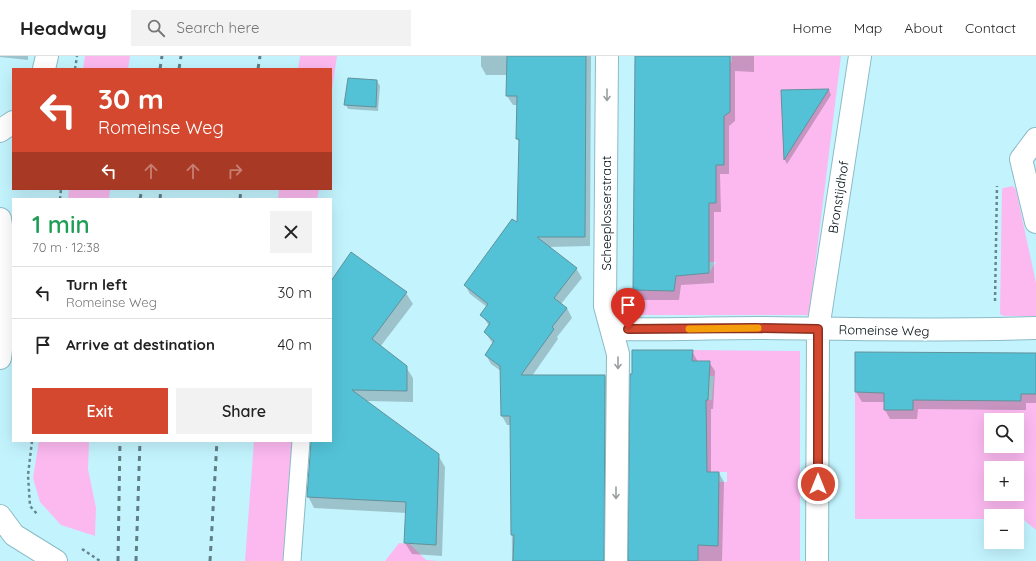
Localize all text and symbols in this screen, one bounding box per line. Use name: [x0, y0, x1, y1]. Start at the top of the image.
search box: [131, 10, 411, 46]
text: Headway: [20, 16, 107, 40]
icon: search: [145, 17, 167, 39]
text: Search here: [177, 18, 259, 37]
text: Home: [793, 19, 832, 37]
text: Map: [854, 19, 882, 37]
text: About: [904, 19, 943, 37]
text: Contact: [965, 19, 1016, 37]
text: 30 m: [98, 81, 164, 116]
icon: left: [32, 84, 84, 136]
one-way arrow: [603, 88, 611, 101]
text: Romeinse Weg: [98, 116, 224, 139]
street label: Scheeplosserstraat: [598, 156, 614, 270]
street label: Bronstijdhof: [824, 159, 852, 234]
icon: left: [98, 160, 120, 182]
icon: ahead: [140, 160, 162, 182]
icon: ahead: [182, 160, 204, 182]
icon: right: [224, 160, 246, 182]
text: 1 min: [32, 209, 90, 239]
button: close: [270, 211, 312, 253]
text: 70 m · 12:38: [32, 239, 100, 255]
text: Turn left: [66, 275, 128, 294]
icon: left: [32, 282, 54, 304]
text: 30 m: [277, 283, 312, 302]
pin: [611, 288, 645, 329]
text: Romeinse Weg: [66, 294, 157, 310]
icon: arrive: [617, 294, 639, 316]
street label: Romeinse Weg: [838, 321, 930, 339]
icon: arrive: [32, 334, 54, 356]
text: Arrive at destination: [66, 335, 215, 354]
text: 40 m: [277, 335, 312, 354]
one-way arrow: [614, 356, 621, 369]
button: Exit: [32, 388, 168, 434]
button: Share: [176, 388, 312, 434]
map controls: [984, 413, 1024, 549]
button: search: [984, 413, 1024, 453]
button: +: [984, 461, 1024, 501]
position arrow: [797, 463, 839, 505]
one-way arrow: [613, 486, 620, 499]
button: −: [984, 509, 1024, 549]

